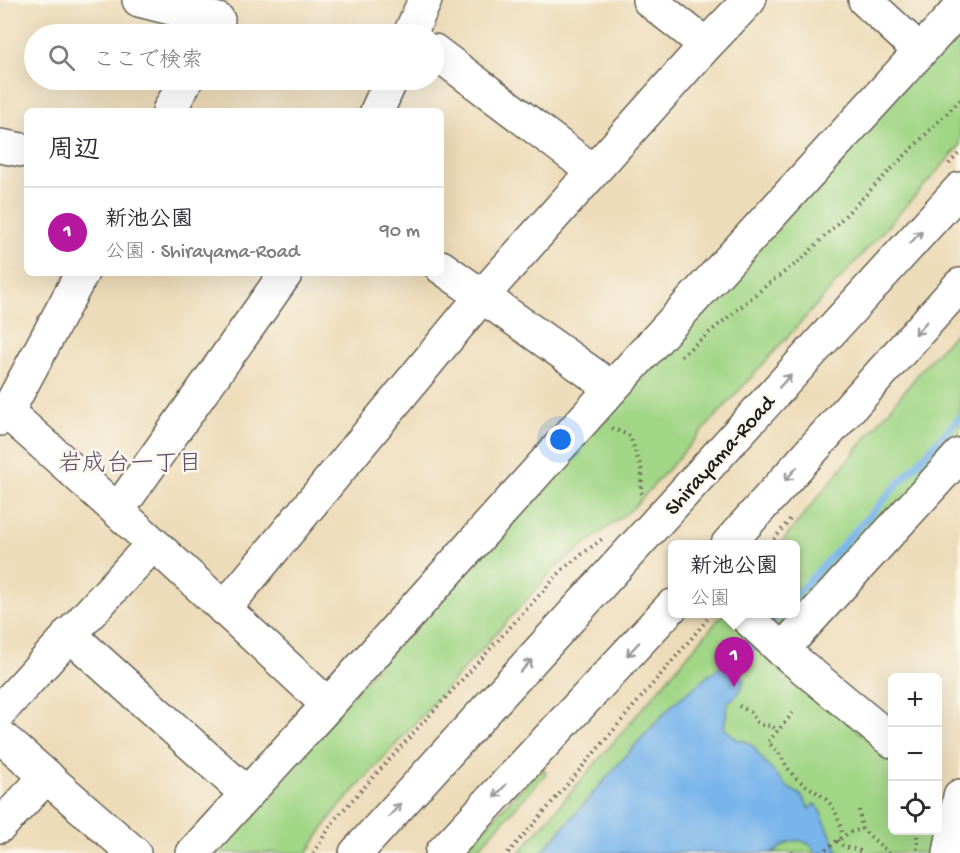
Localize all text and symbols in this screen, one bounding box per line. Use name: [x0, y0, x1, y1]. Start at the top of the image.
search box: [24, 24, 444, 90]
icon: search: [45, 41, 78, 74]
text: ここで検索: [93, 49, 203, 75]
text: 周辺: [48, 137, 100, 168]
text: 新池公園: [105, 208, 193, 234]
text: 1: [63, 221, 72, 244]
text: 90 m: [380, 221, 420, 244]
one-way arrow: [909, 230, 923, 245]
text: 公園 · Shirayama-Road: [105, 242, 300, 265]
one-way arrow: [914, 320, 928, 335]
one-way arrow: [778, 374, 792, 389]
street label: Shirayama-Road: [660, 390, 783, 522]
your location: [546, 425, 575, 454]
district label: 岩成台一丁目: [58, 450, 202, 480]
one-way arrow: [784, 466, 798, 481]
popup: [668, 540, 800, 618]
text: 新池公園: [690, 555, 778, 581]
text: 公園: [690, 589, 730, 612]
pin: 1: [714, 638, 754, 687]
one-way arrow: [625, 641, 640, 656]
one-way arrow: [519, 658, 533, 673]
map controls: [888, 673, 942, 835]
button: +: [888, 673, 942, 727]
button: −: [888, 727, 942, 781]
button: locate: [888, 781, 942, 835]
one-way arrow: [493, 784, 507, 799]
one-way arrow: [388, 802, 402, 817]

